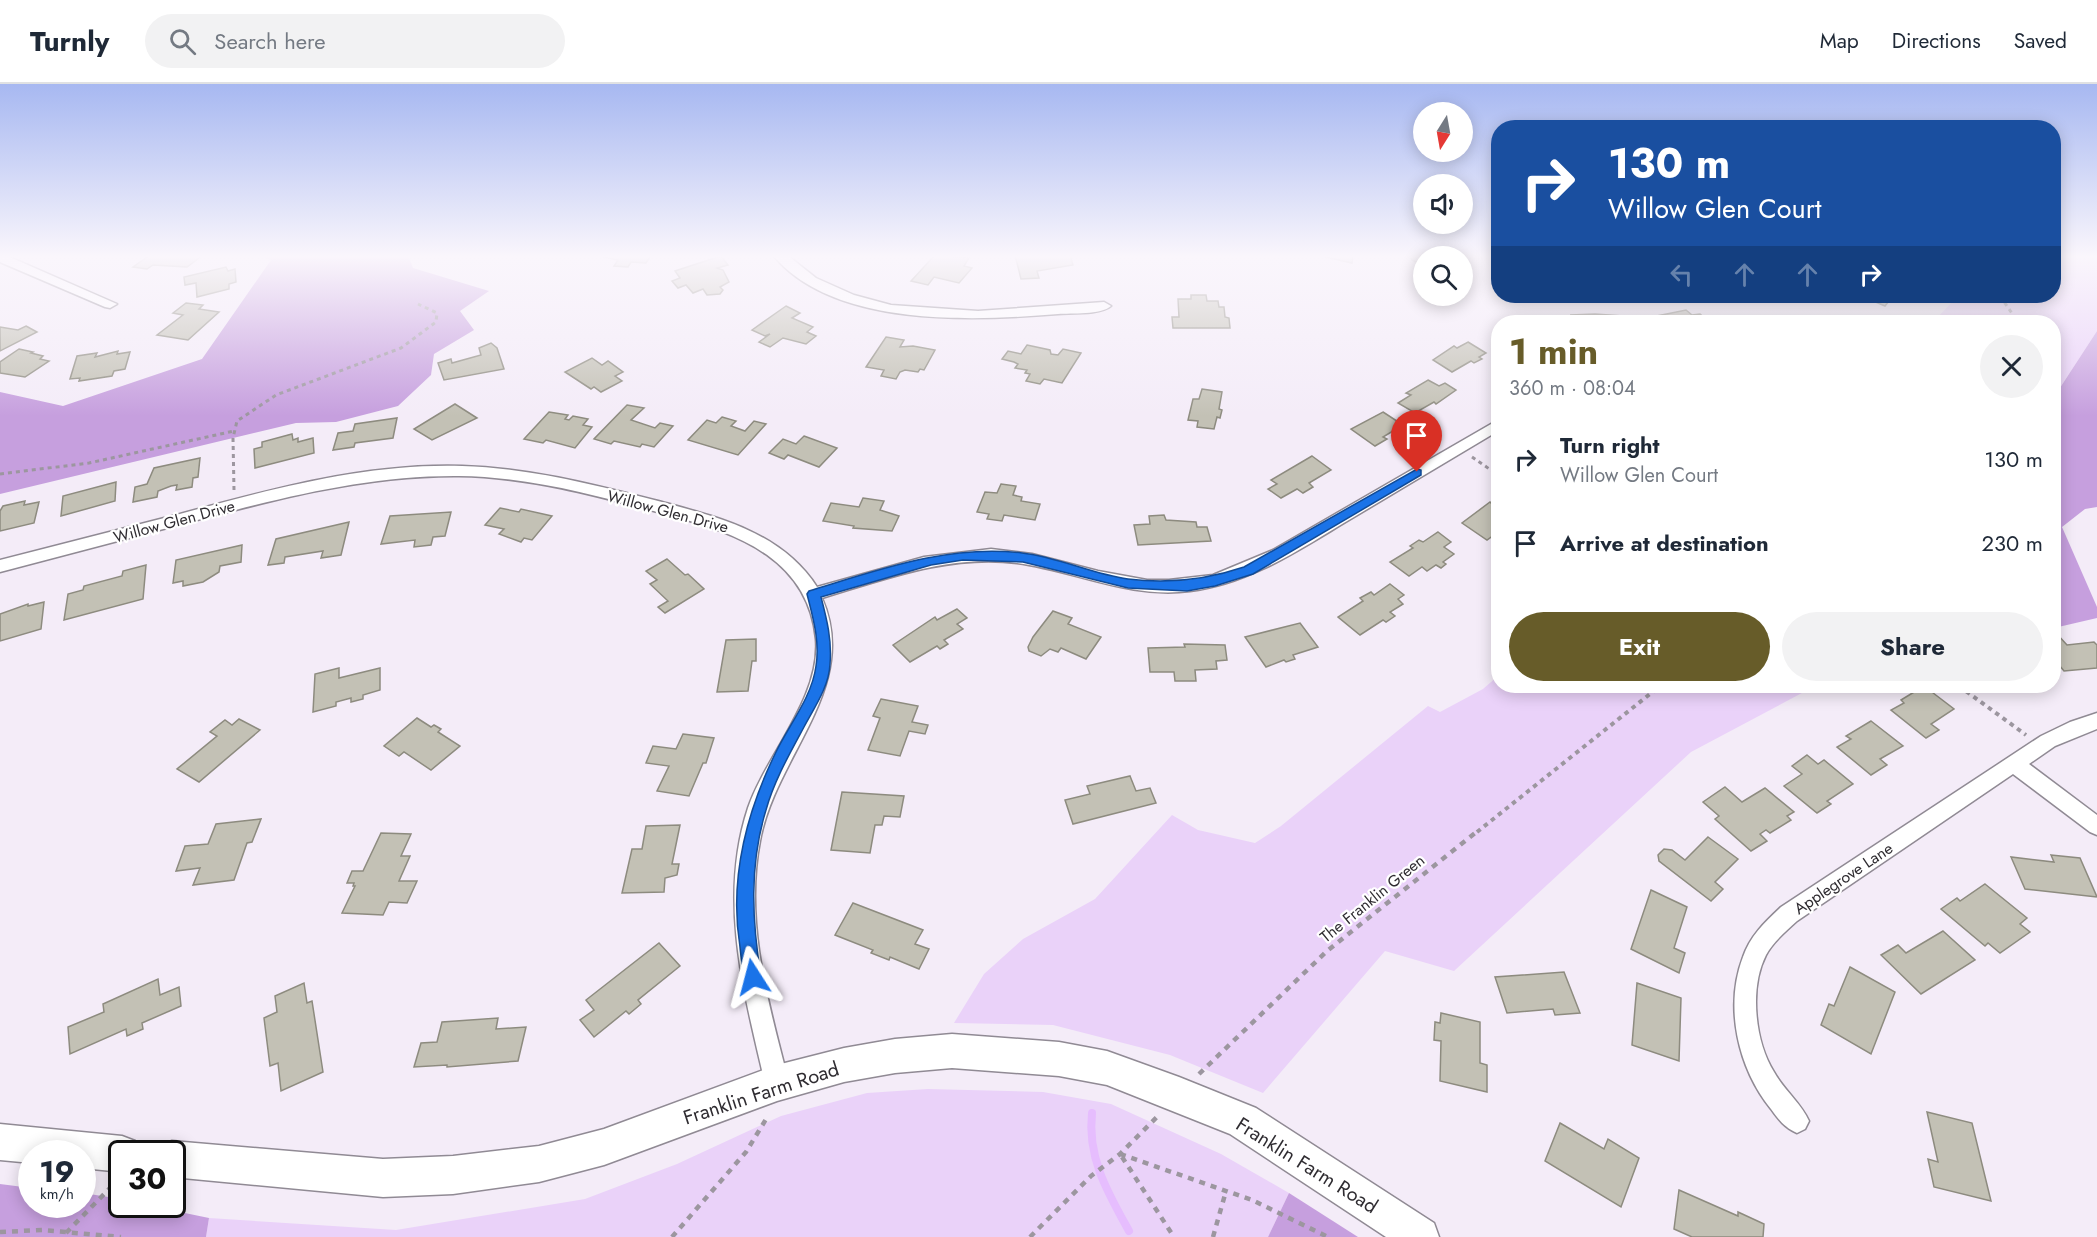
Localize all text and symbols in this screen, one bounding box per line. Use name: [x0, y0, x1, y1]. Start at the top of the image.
search box: [145, 14, 565, 68]
text: Turnly: [30, 21, 109, 62]
icon: search: [166, 25, 199, 58]
text: Search here: [214, 25, 326, 57]
text: Map: [1820, 26, 1859, 56]
text: Directions: [1892, 26, 1981, 56]
text: Saved: [2014, 26, 2067, 56]
north arrow: [1413, 102, 1473, 162]
map controls: [1413, 102, 1473, 306]
text: 130 m: [1608, 133, 1730, 194]
icon: right: [1509, 144, 1587, 222]
button: sound: [1413, 174, 1473, 234]
text: Willow Glen Court: [1608, 189, 1821, 228]
button: search: [1413, 246, 1473, 306]
icon: left: [1665, 258, 1698, 291]
icon: ahead: [1728, 258, 1761, 291]
icon: ahead: [1791, 258, 1824, 291]
icon: right: [1854, 258, 1887, 291]
text: 1 min: [1509, 325, 1598, 377]
button: close: [1980, 335, 2043, 398]
text: 360 m · 08:04: [1509, 374, 1636, 403]
pin: [1391, 410, 1442, 472]
icon: arrive: [1400, 419, 1433, 452]
text: Turn right: [1560, 429, 1660, 461]
icon: right: [1509, 443, 1542, 476]
text: 130 m: [1984, 443, 2043, 475]
text: Willow Glen Court: [1560, 461, 1718, 490]
street label: Willow Glen Drive: [605, 484, 731, 539]
street label: Willow Glen Drive: [111, 494, 237, 549]
icon: arrive: [1509, 527, 1542, 560]
text: Arrive at destination: [1560, 527, 1769, 559]
text: 230 m: [1982, 527, 2043, 559]
button: Exit: [1509, 612, 1770, 681]
button: Share: [1782, 612, 2043, 681]
street label: Applegrove Lane: [1789, 837, 1897, 920]
street label: The Franklin Green: [1315, 849, 1430, 948]
position arrow: [721, 945, 785, 1009]
street label: Franklin Farm Road: [679, 1055, 843, 1132]
street label: Franklin Farm Road: [1230, 1110, 1383, 1221]
speed limit sign: 30: [108, 1140, 186, 1218]
text: 19: [39, 1150, 75, 1193]
text: km/h: [40, 1183, 74, 1205]

